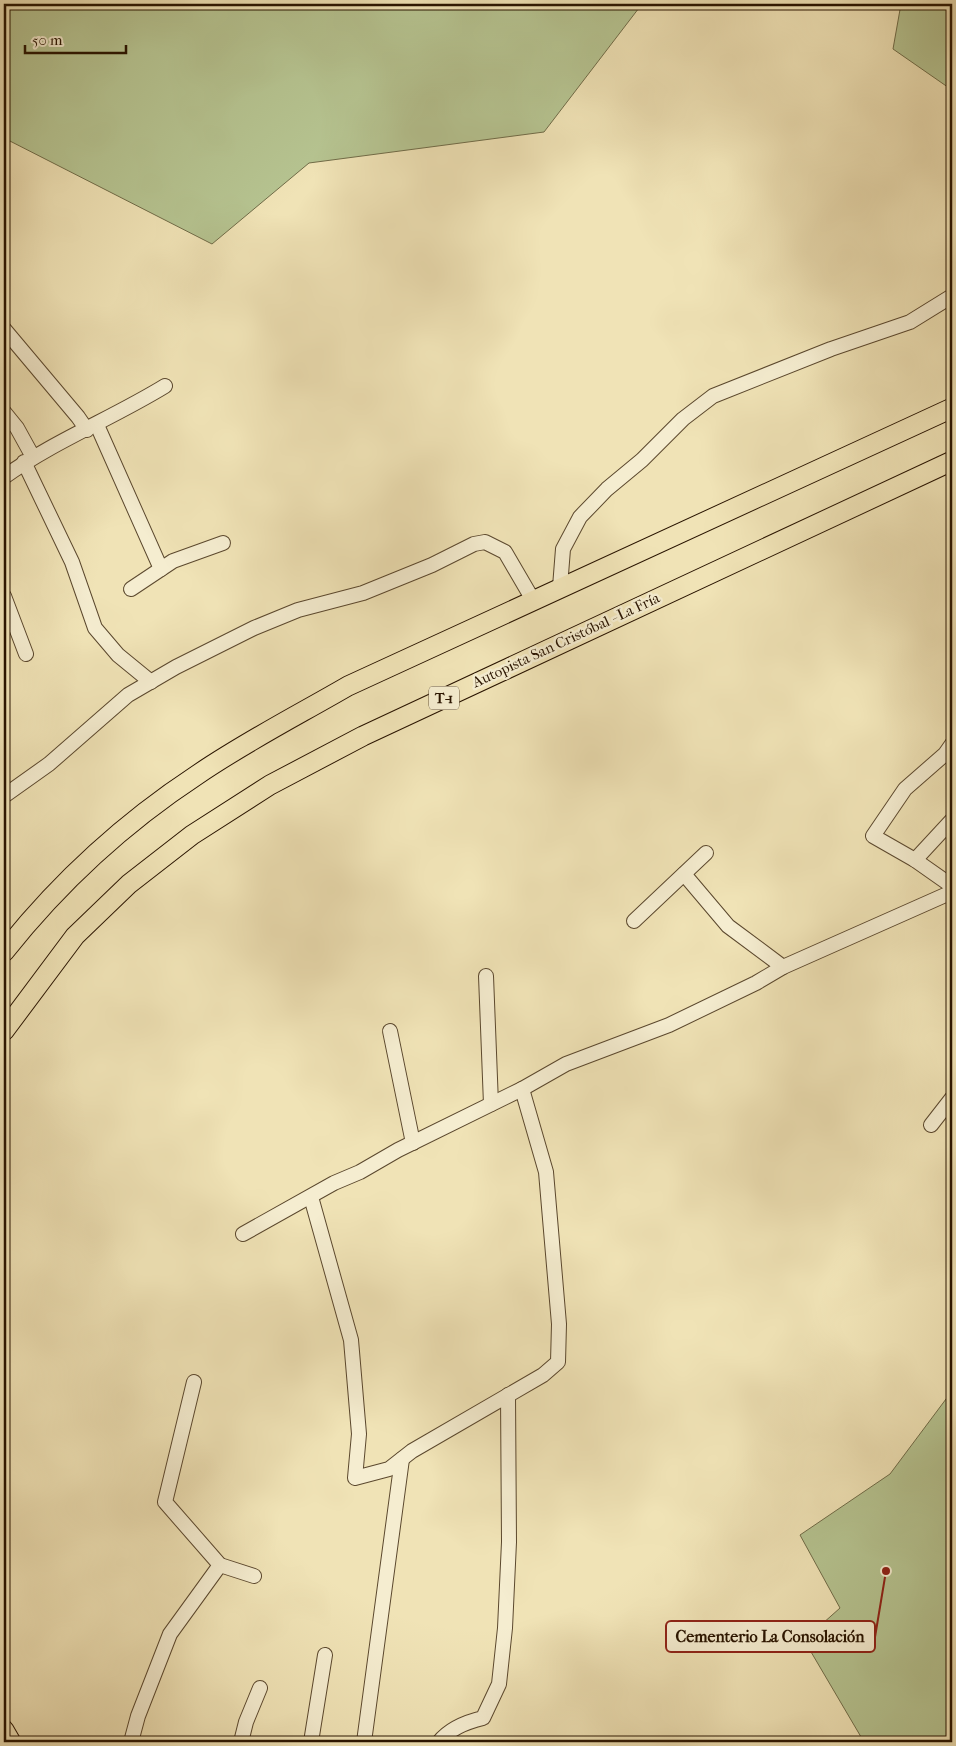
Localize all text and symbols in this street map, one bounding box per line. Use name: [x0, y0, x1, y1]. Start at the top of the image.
scale bar: [25, 22, 126, 54]
text: 50 m: [32, 31, 63, 49]
street label: Autopista San Cristóbal - La Fría: [469, 588, 664, 692]
road number: T-1: [429, 686, 459, 710]
callout: Cementerio La Consolación: [666, 1621, 875, 1652]
text: Cementerio La Consolación: [676, 1627, 865, 1646]

